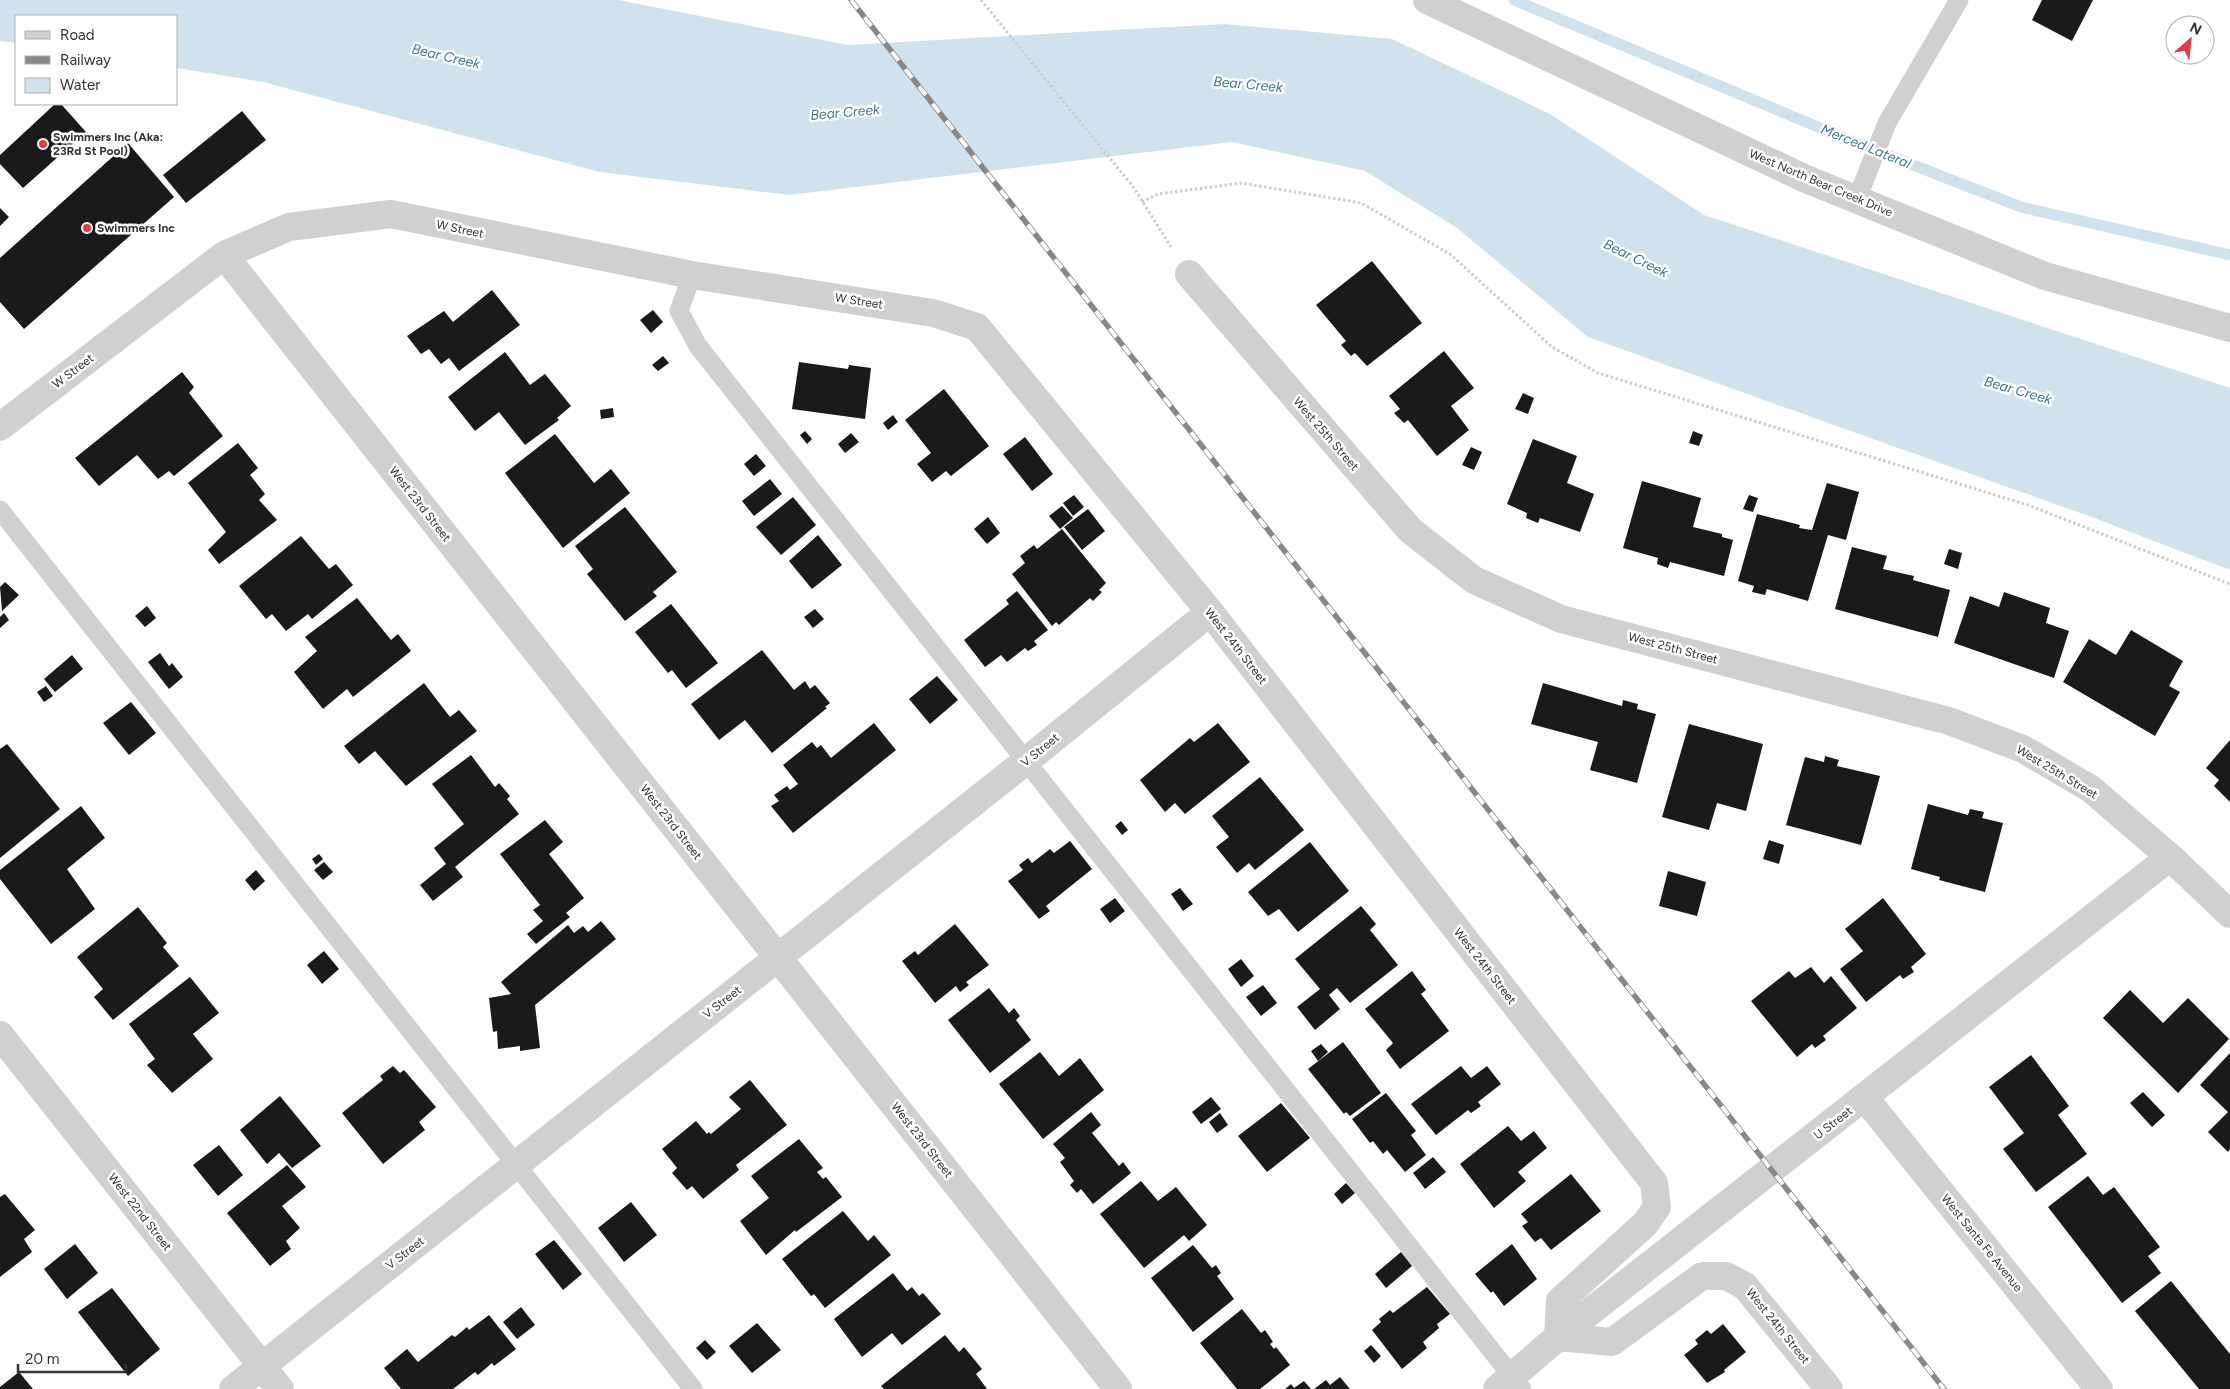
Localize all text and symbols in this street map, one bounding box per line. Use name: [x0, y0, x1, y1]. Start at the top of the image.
legend: [15, 15, 178, 105]
north arrow: [2165, 15, 2215, 65]
text: N: [2187, 19, 2204, 39]
text: Road: [60, 26, 95, 44]
water label: Bear Creek: [410, 40, 483, 73]
text: Railway: [60, 51, 111, 69]
water label: Bear Creek: [1213, 73, 1285, 96]
text: Water: [60, 76, 100, 94]
water label: Bear Creek: [810, 101, 882, 124]
water label: Merced Lateral: [1818, 121, 1914, 173]
place label: Swimmers Inc (Aka: 23Rd St Pool): [53, 130, 163, 158]
marker: Swimmers Inc (Aka: 23Rd St Pool): [37, 138, 49, 150]
street label: West North Bear Creek Drive: [1747, 146, 1895, 220]
street label: W Street: [435, 217, 485, 241]
place label: Swimmers Inc: [97, 221, 175, 235]
marker: Swimmers Inc: [81, 222, 93, 234]
water label: Bear Creek: [1601, 236, 1672, 282]
street label: W Street: [834, 290, 884, 312]
street label: W Street: [50, 351, 97, 391]
water label: Bear Creek: [1982, 373, 2055, 409]
street label: West 25th Street: [1291, 395, 1362, 474]
street label: West 23rd Street: [386, 464, 454, 545]
street label: West 24th Street: [1202, 605, 1270, 687]
street label: West 25th Street: [1627, 629, 1720, 667]
street label: V Street: [1018, 730, 1062, 770]
street label: West 25th Street: [2014, 742, 2100, 802]
street label: West 23rd Street: [637, 782, 705, 863]
street label: West 24th Street: [1451, 925, 1519, 1007]
street label: V Street: [700, 982, 744, 1021]
street label: West 23rd Street: [888, 1100, 956, 1181]
street label: U Street: [1811, 1103, 1855, 1142]
street label: West 22nd Street: [105, 1170, 175, 1254]
street label: West Santa Fe Avenue: [1938, 1192, 2026, 1295]
street label: V Street: [383, 1233, 427, 1272]
street label: West 24th Street: [1743, 1286, 1813, 1367]
scale bar: [18, 1342, 125, 1374]
text: 20 m: [25, 1350, 59, 1368]

